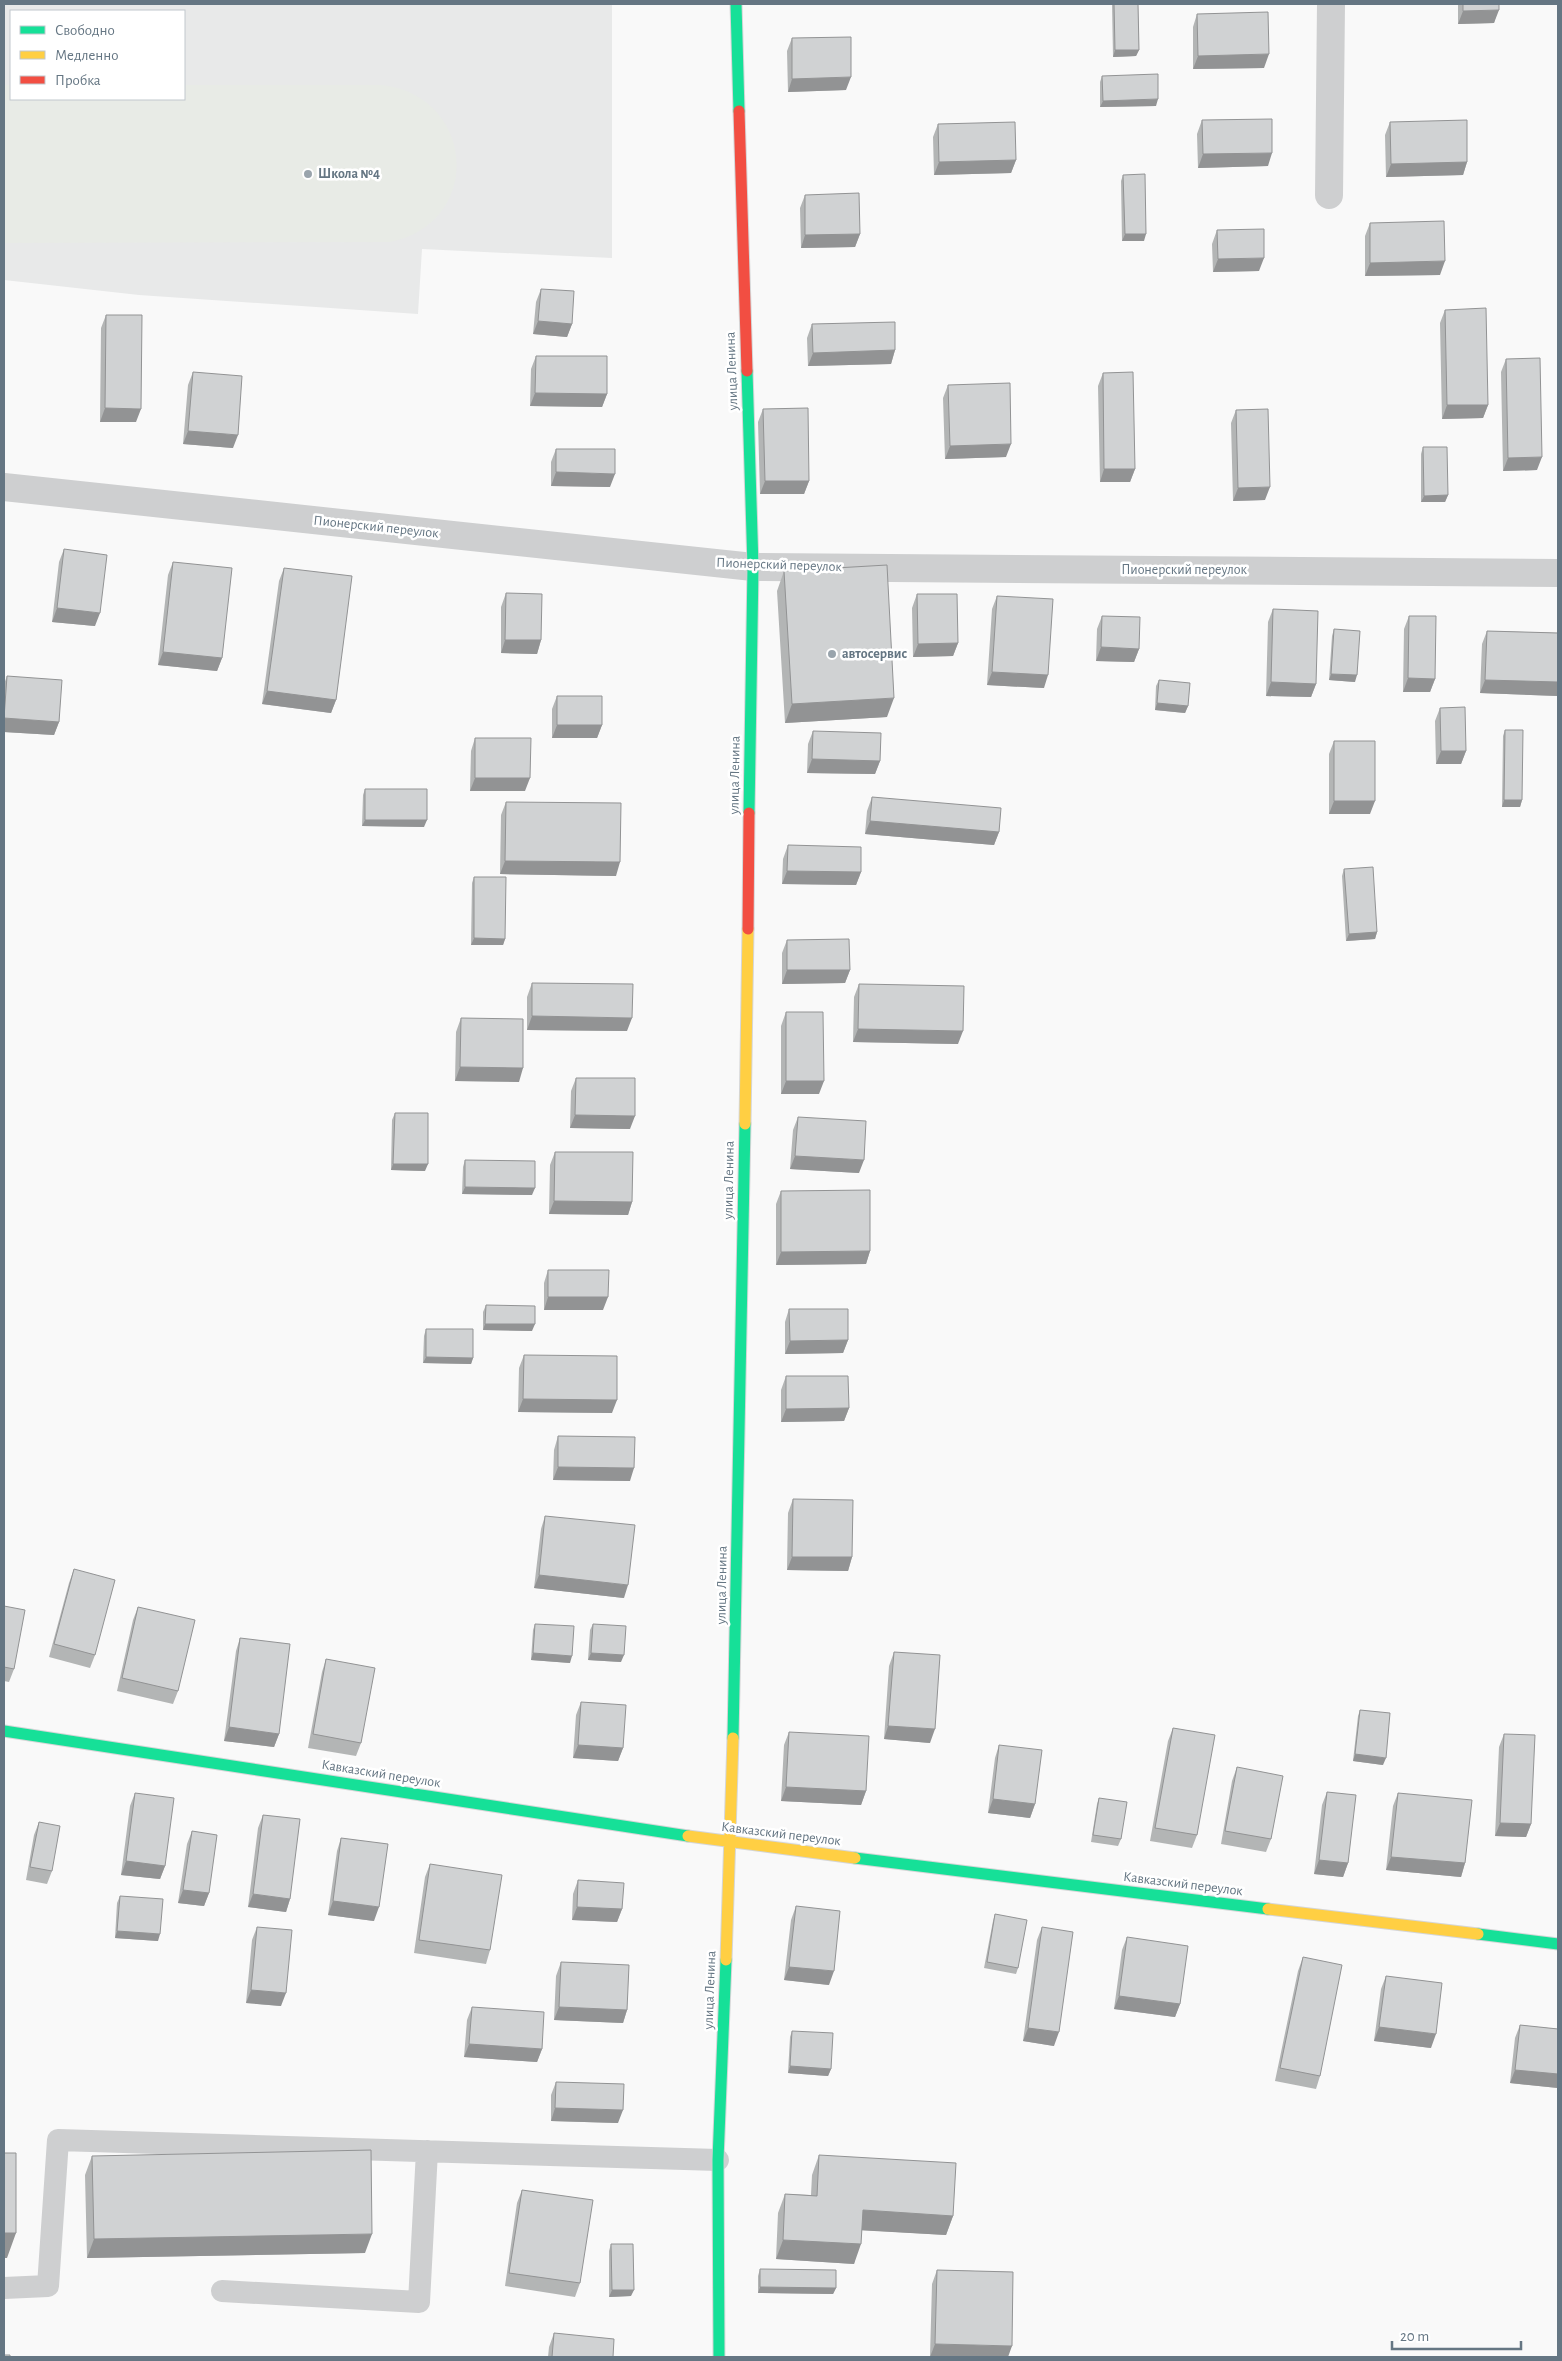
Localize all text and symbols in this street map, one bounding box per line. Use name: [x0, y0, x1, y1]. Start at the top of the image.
legend: [10, 10, 185, 100]
text: Свободно: [55, 23, 115, 38]
text: Медленно: [55, 48, 119, 63]
text: Пробка: [55, 73, 101, 88]
place label: Школа №4: [318, 167, 380, 181]
marker: Школа №4: [302, 168, 314, 180]
street label: улица Ленина: [724, 331, 740, 412]
street label: Пионерский переулок: [313, 513, 440, 541]
street label: Пионерский переулок: [716, 556, 843, 574]
street label: Пионерский переулок: [1121, 563, 1247, 577]
place label: автосервис: [842, 647, 907, 661]
marker: автосервис: [826, 648, 838, 660]
street label: улица Ленина: [727, 735, 743, 815]
street label: улица Ленина: [721, 1140, 737, 1220]
street label: улица Ленина: [714, 1545, 730, 1625]
street label: Кавказский переулок: [321, 1758, 442, 1790]
street label: Кавказский переулок: [720, 1820, 842, 1848]
street label: Кавказский переулок: [1122, 1870, 1244, 1898]
street label: улица Ленина: [702, 1950, 718, 2031]
scale bar: [1392, 2318, 1521, 2350]
text: 20 m: [1400, 2329, 1429, 2344]

